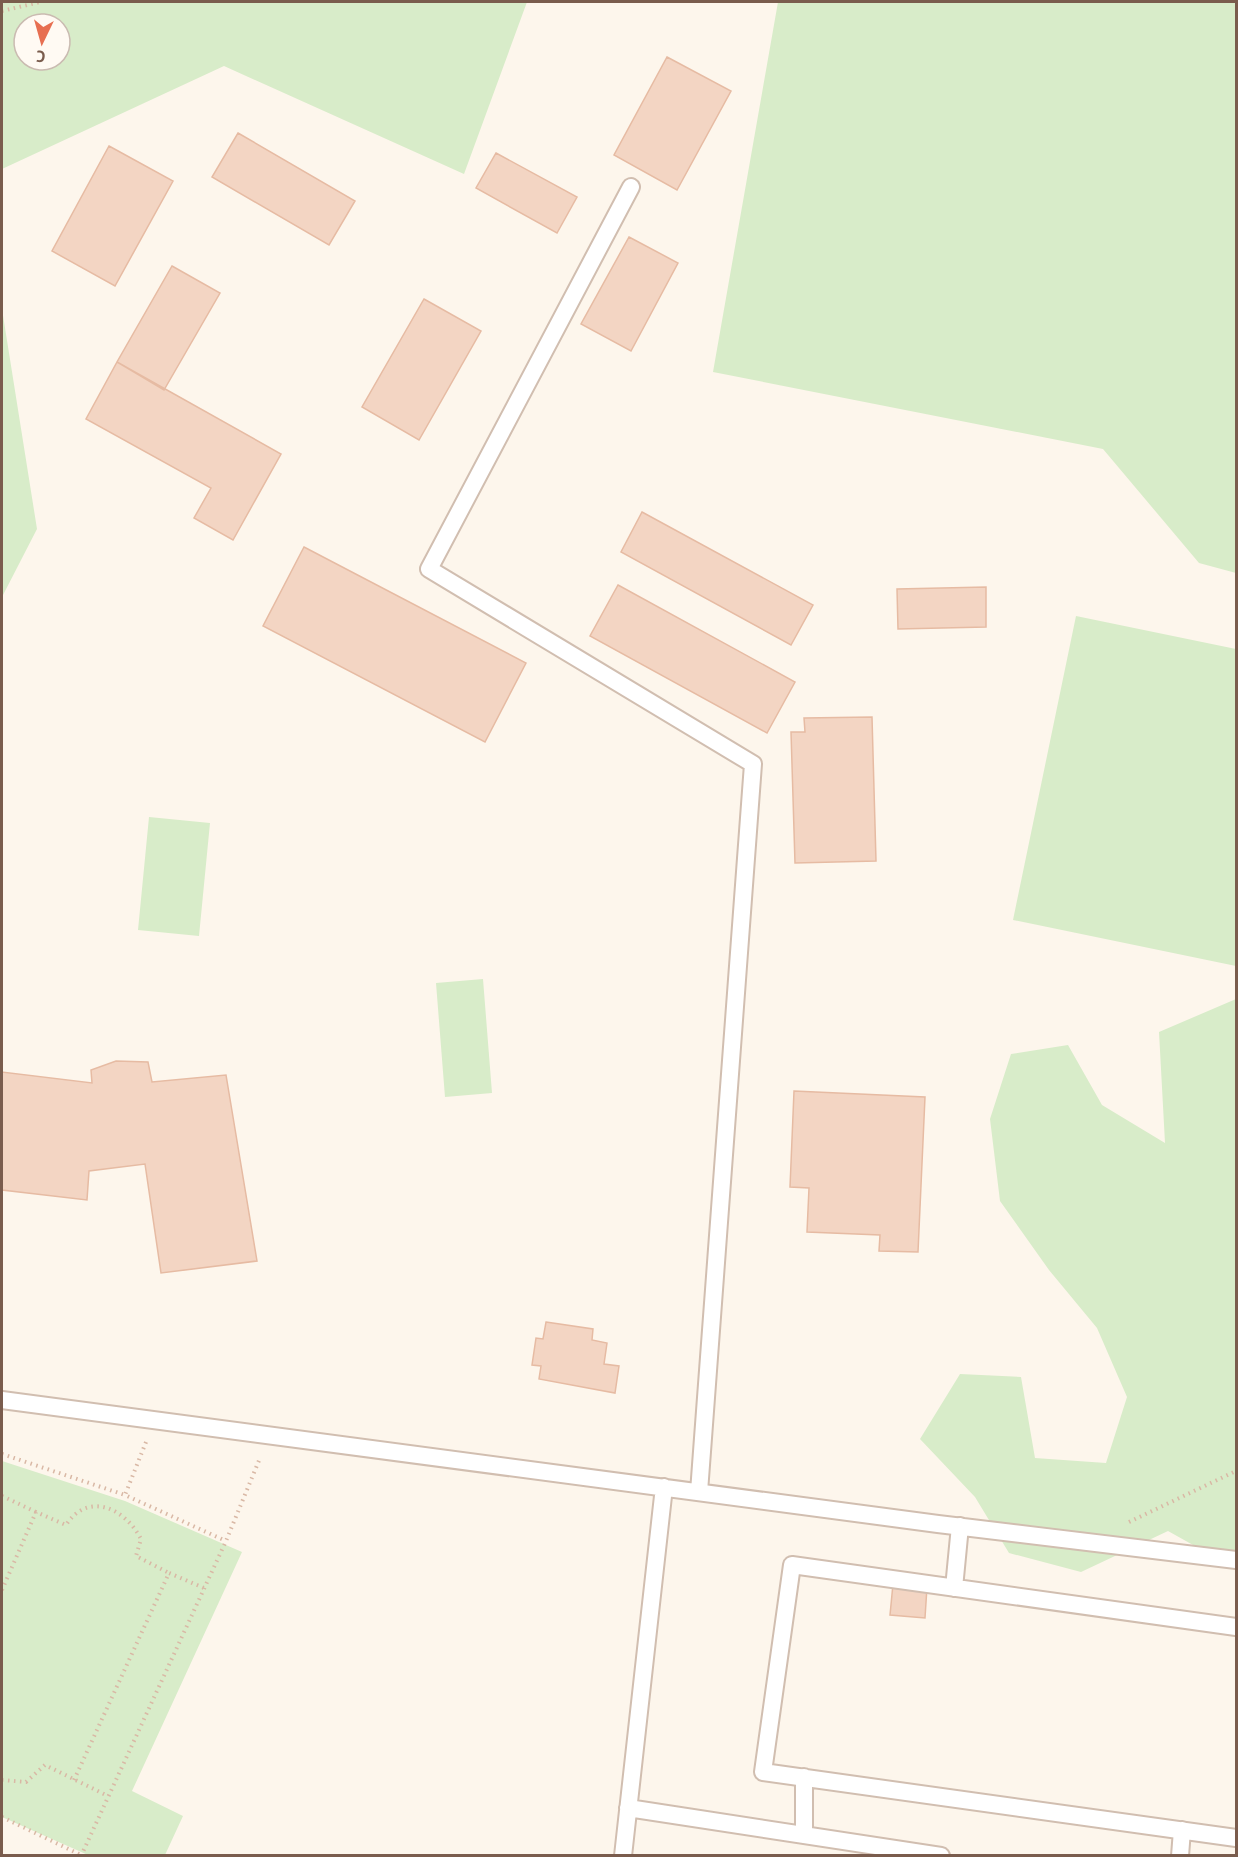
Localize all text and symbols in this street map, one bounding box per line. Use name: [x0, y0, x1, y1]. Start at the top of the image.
north arrow: [12, 12, 72, 72]
text: С: [35, 47, 46, 67]

